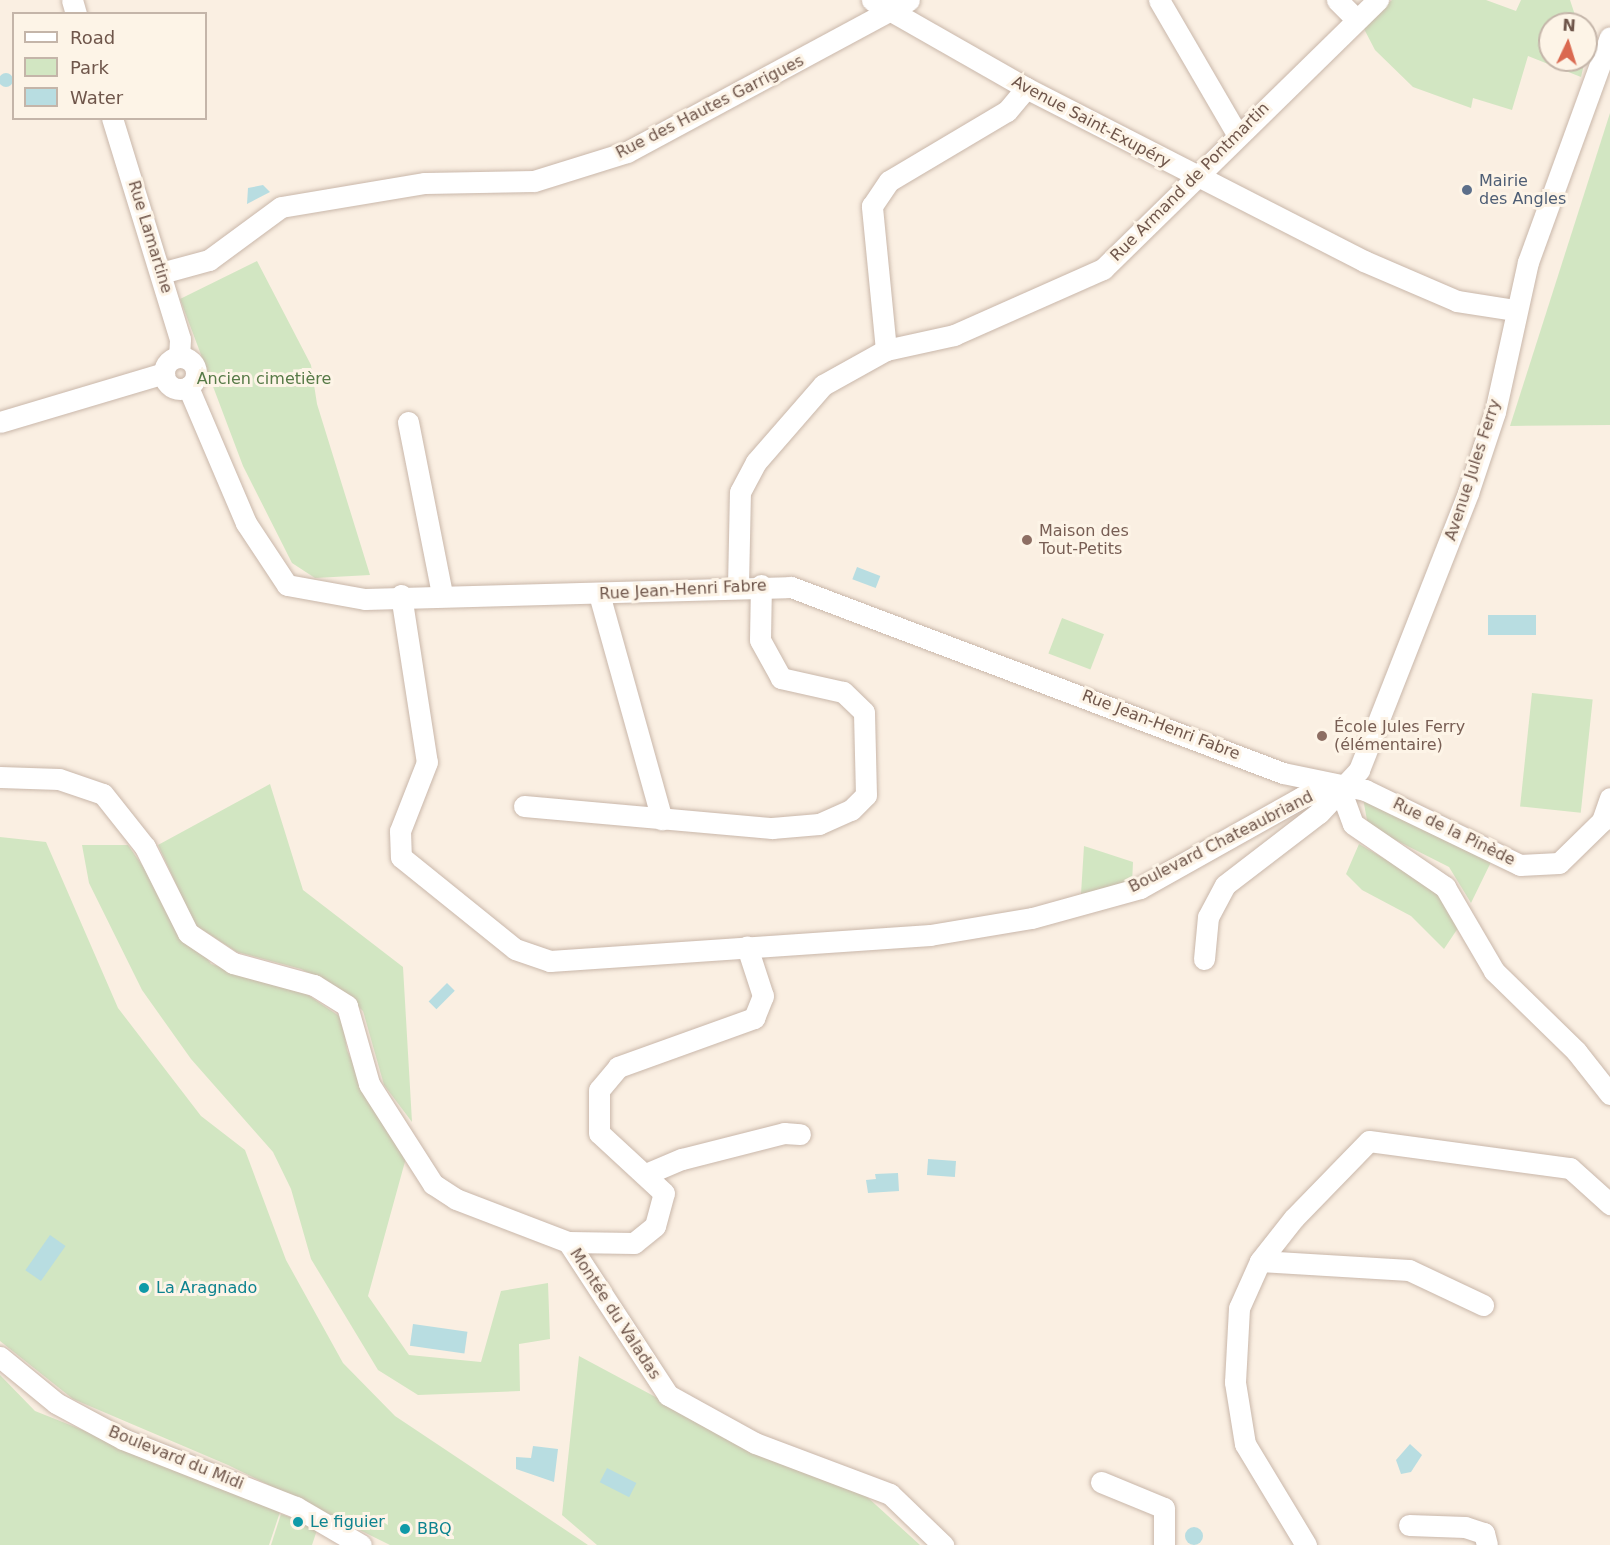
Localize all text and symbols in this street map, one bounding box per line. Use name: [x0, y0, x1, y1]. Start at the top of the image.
legend: [12, 12, 207, 120]
north arrow: [1538, 12, 1598, 72]
text: N: [1562, 16, 1576, 35]
text: Road: [70, 27, 115, 48]
street label: Rue des Hautes Garrigues: [613, 51, 807, 163]
text: Park: [70, 57, 109, 78]
street label: Avenue Saint-Exupéry: [1008, 72, 1174, 172]
text: Water: [70, 87, 123, 108]
street label: Rue Armand de Pontmartin: [1107, 99, 1273, 265]
place label: Mairie des Angles: [1479, 171, 1566, 209]
street label: Rue Lamartine: [124, 178, 176, 296]
marker: Mairie des Angles: [1460, 183, 1474, 197]
park label: Ancien cimetière: [197, 369, 331, 389]
street label: Avenue Jules Ferry: [1441, 397, 1505, 543]
place label: Maison des Tout-Petits: [1039, 521, 1129, 559]
marker: Maison des Tout-Petits: [1020, 533, 1034, 547]
street label: Rue Jean-Henri Fabre: [599, 576, 767, 604]
street label: Rue Jean-Henri Fabre: [1079, 686, 1243, 764]
place label: École Jules Ferry (élémentaire): [1334, 717, 1465, 755]
marker: École Jules Ferry (élémentaire): [1315, 729, 1329, 743]
street label: Boulevard Chateaubriand: [1126, 787, 1316, 897]
street label: Rue de la Pinède: [1390, 794, 1518, 870]
street label: Montée du Valadas: [565, 1245, 665, 1383]
place label: La Aragnado: [156, 1278, 257, 1298]
marker: La Aragnado: [137, 1281, 151, 1295]
street label: Boulevard du Midi: [106, 1422, 246, 1494]
place label: Le figuier: [310, 1512, 385, 1532]
marker: Le figuier: [291, 1515, 305, 1529]
place label: BBQ: [417, 1519, 452, 1539]
marker: BBQ: [398, 1522, 412, 1536]

